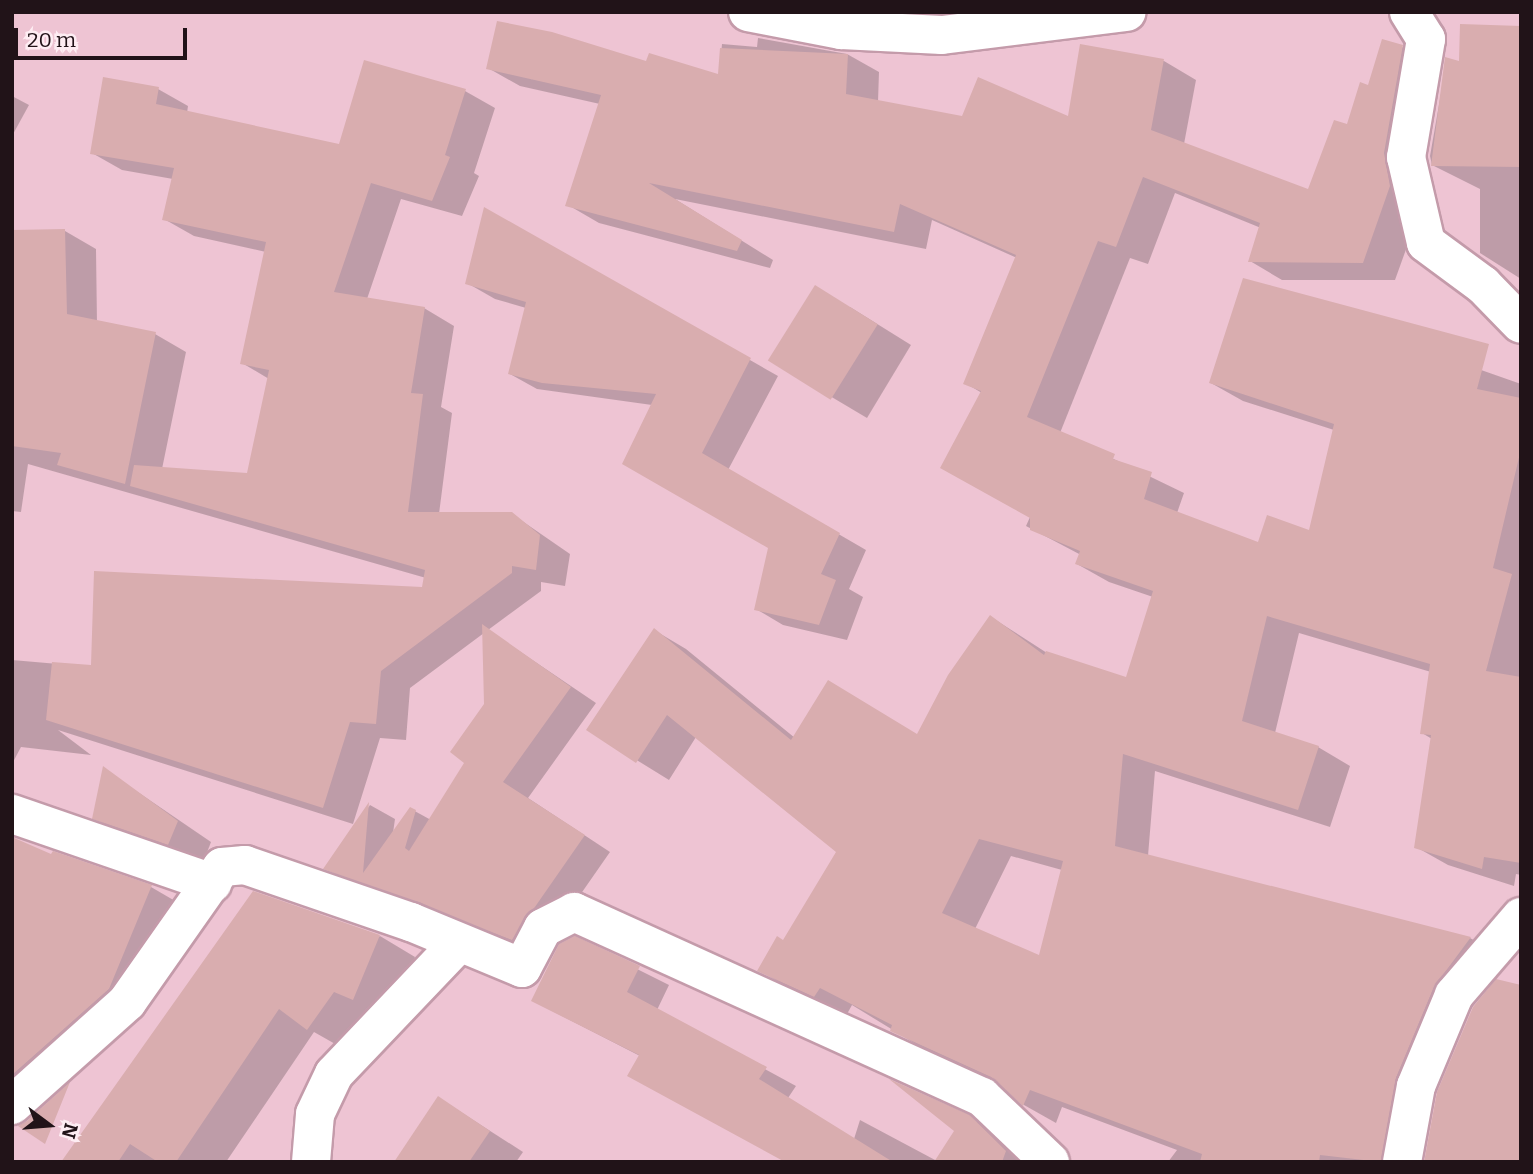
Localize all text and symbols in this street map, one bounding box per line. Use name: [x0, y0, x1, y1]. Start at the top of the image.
scale bar: [18, 14, 191, 58]
text: 20 m: [27, 27, 76, 53]
north arrow: [14, 1090, 84, 1160]
text: N: [57, 1121, 83, 1141]

